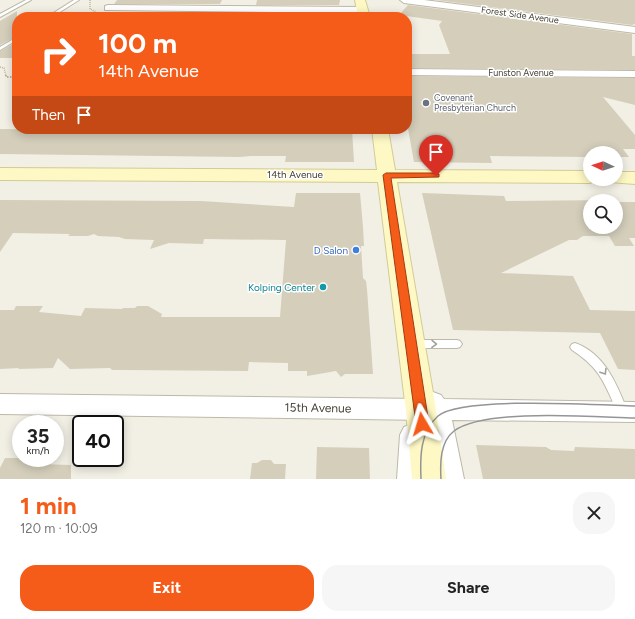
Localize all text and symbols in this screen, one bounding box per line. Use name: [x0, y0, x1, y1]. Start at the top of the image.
street label: Forest Side Avenue: [481, 4, 560, 25]
text: 100 m: [98, 26, 177, 60]
icon: right: [32, 28, 84, 80]
text: 14th Avenue: [98, 60, 199, 82]
street label: Funston Avenue: [488, 67, 554, 78]
place label: Covenant Presbyterian Church: [434, 92, 516, 113]
marker: Covenant Presbyterian Church: [421, 98, 431, 108]
icon: arrive: [73, 104, 95, 126]
text: Then: [32, 106, 65, 124]
pin: [419, 135, 453, 176]
icon: arrive: [425, 141, 447, 163]
north arrow: [583, 146, 623, 186]
map controls: [583, 146, 623, 234]
street label: 14th Avenue: [267, 168, 324, 181]
button: search: [583, 194, 623, 234]
place label: D Salon: [314, 244, 348, 257]
marker: D Salon: [351, 245, 361, 255]
place label: Kolping Center: [248, 281, 316, 294]
marker: Kolping Center: [318, 282, 328, 292]
one-way arrow: [431, 340, 437, 348]
one-way arrow: [600, 368, 607, 375]
street label: 15th Avenue: [285, 400, 352, 416]
position arrow: [401, 403, 443, 445]
speed limit sign: 40: [72, 415, 124, 467]
text: 35: [27, 424, 49, 448]
text: km/h: [27, 444, 49, 457]
text: 1 min: [20, 491, 77, 520]
button: close: [573, 492, 615, 534]
text: 120 m · 10:09: [20, 521, 98, 536]
button: Exit: [20, 565, 314, 611]
button: Share: [322, 565, 615, 611]

